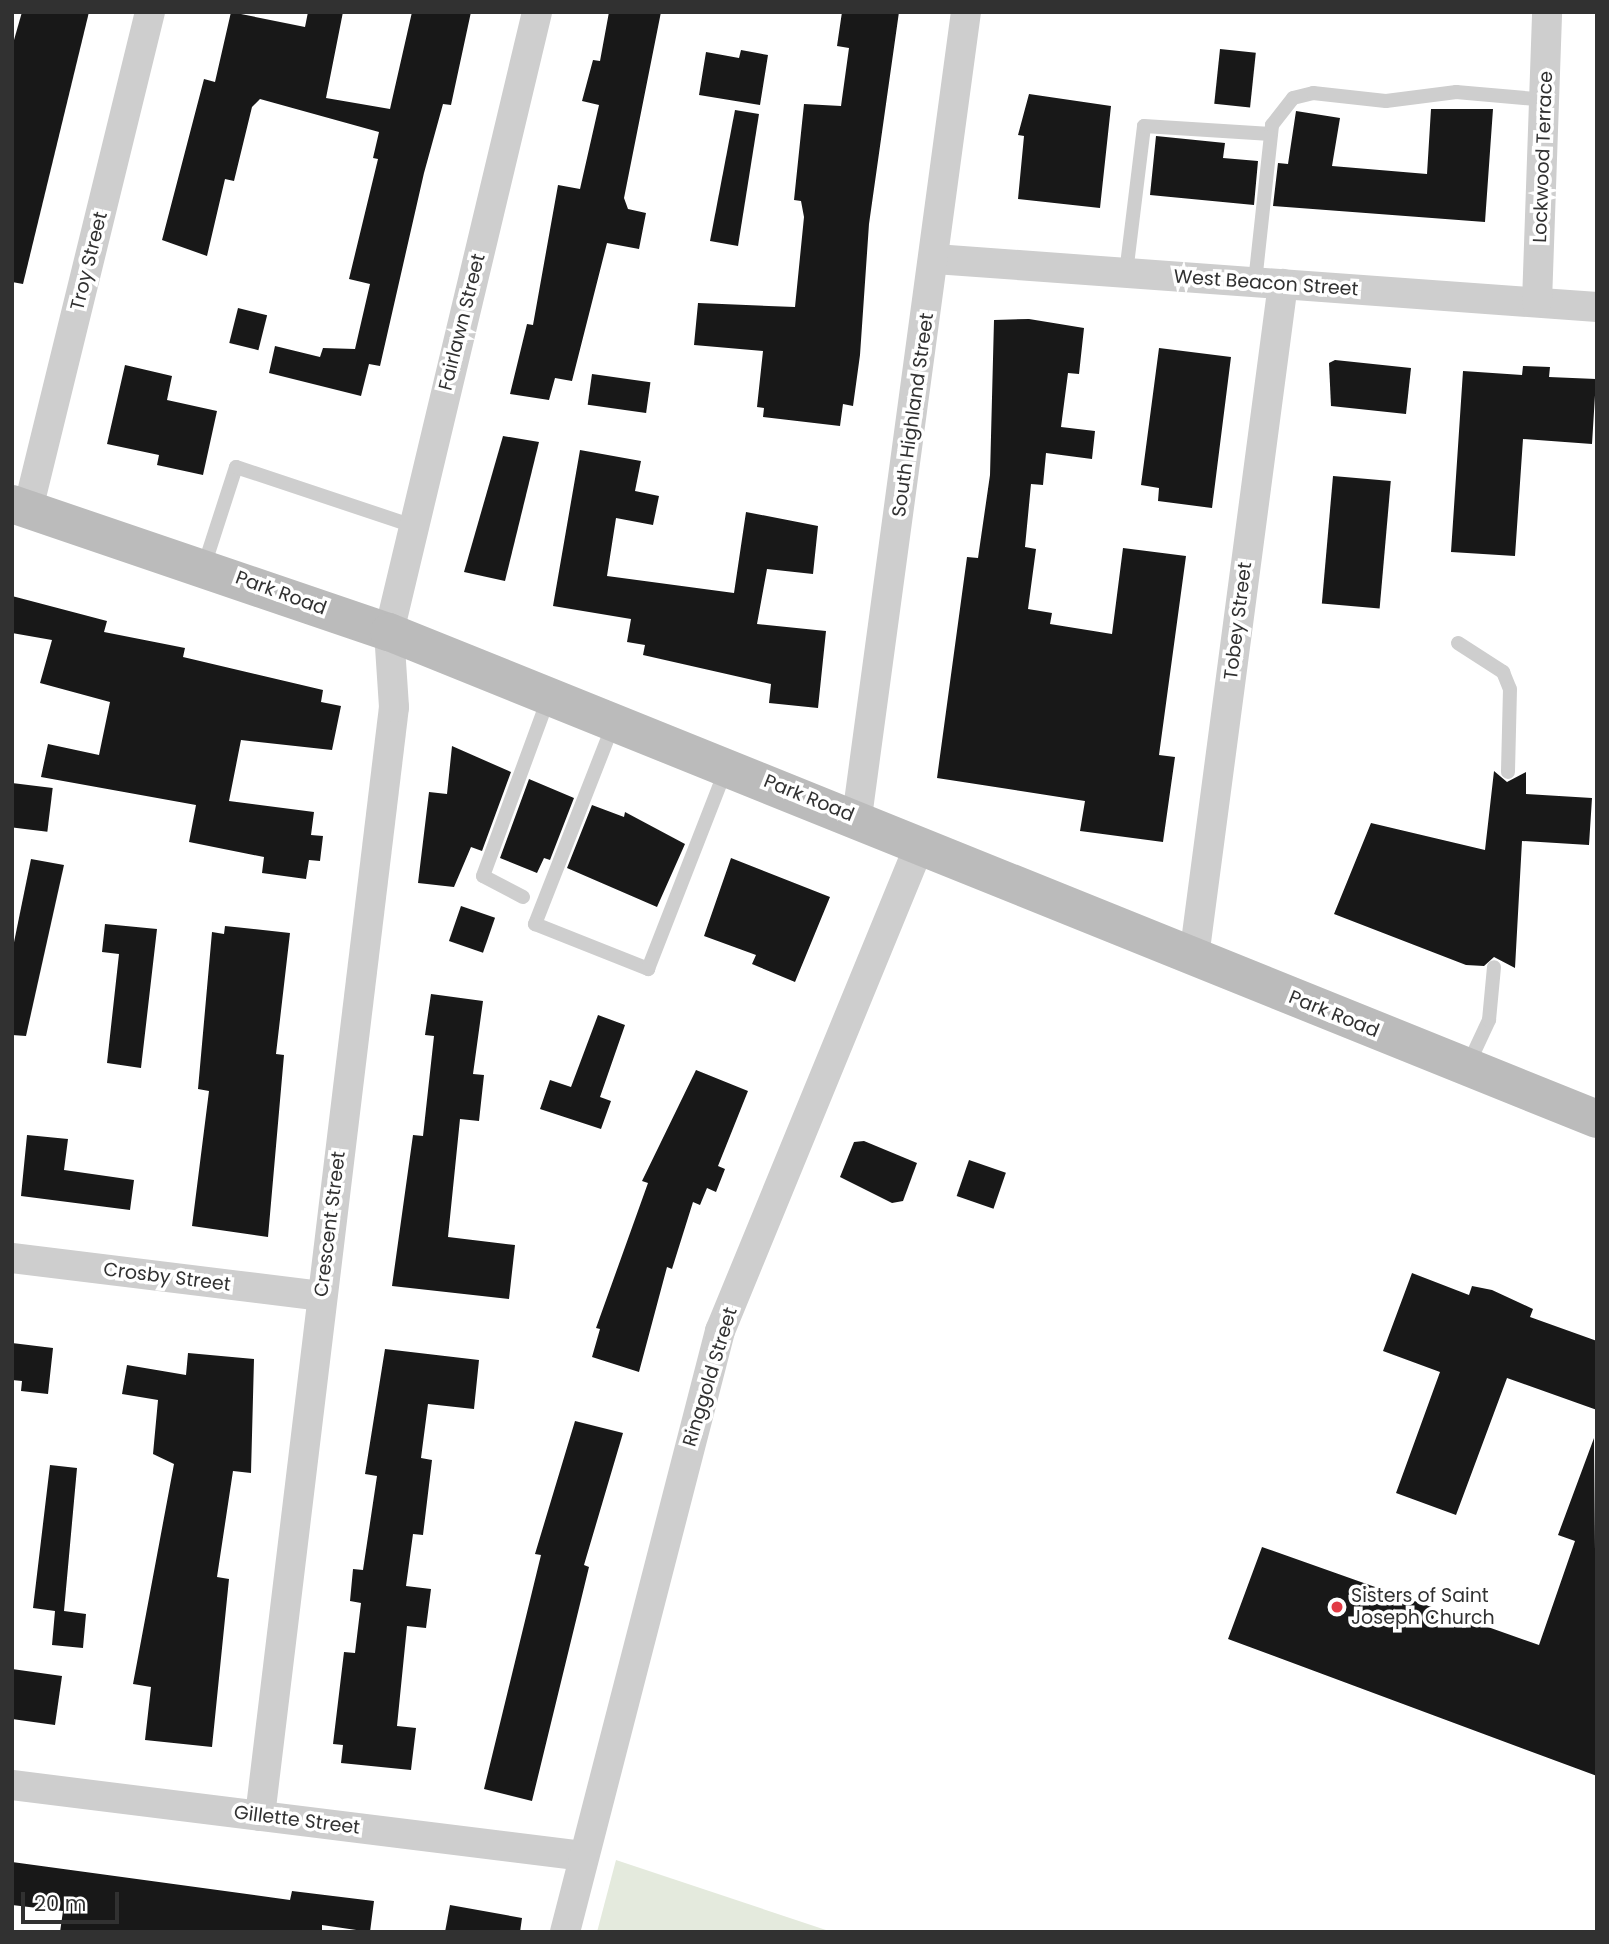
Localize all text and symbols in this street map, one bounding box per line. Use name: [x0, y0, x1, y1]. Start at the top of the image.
street label: Lockwood Terrace: [1529, 71, 1557, 243]
street label: Troy Street: [66, 209, 112, 313]
street label: Fairlawn Street: [434, 251, 490, 393]
street label: West Beacon Street: [1173, 265, 1359, 301]
street label: South Highland Street: [887, 312, 939, 518]
street label: Tobey Street: [1219, 561, 1257, 681]
street label: Park Road: [232, 566, 330, 620]
street label: Park Road: [761, 770, 857, 826]
street label: Park Road: [1286, 986, 1382, 1042]
street label: Crescent Street: [310, 1150, 350, 1298]
street label: Crosby Street: [102, 1258, 232, 1296]
street label: Ringgold Street: [678, 1305, 742, 1449]
place label: Sisters of Saint Joseph Church: [1351, 1585, 1495, 1629]
marker: Sisters of Saint Joseph Church: [1329, 1599, 1345, 1615]
street label: Gillette Street: [233, 1801, 361, 1839]
scale bar: [24, 1878, 122, 1922]
text: 20 m: [34, 1889, 87, 1918]

